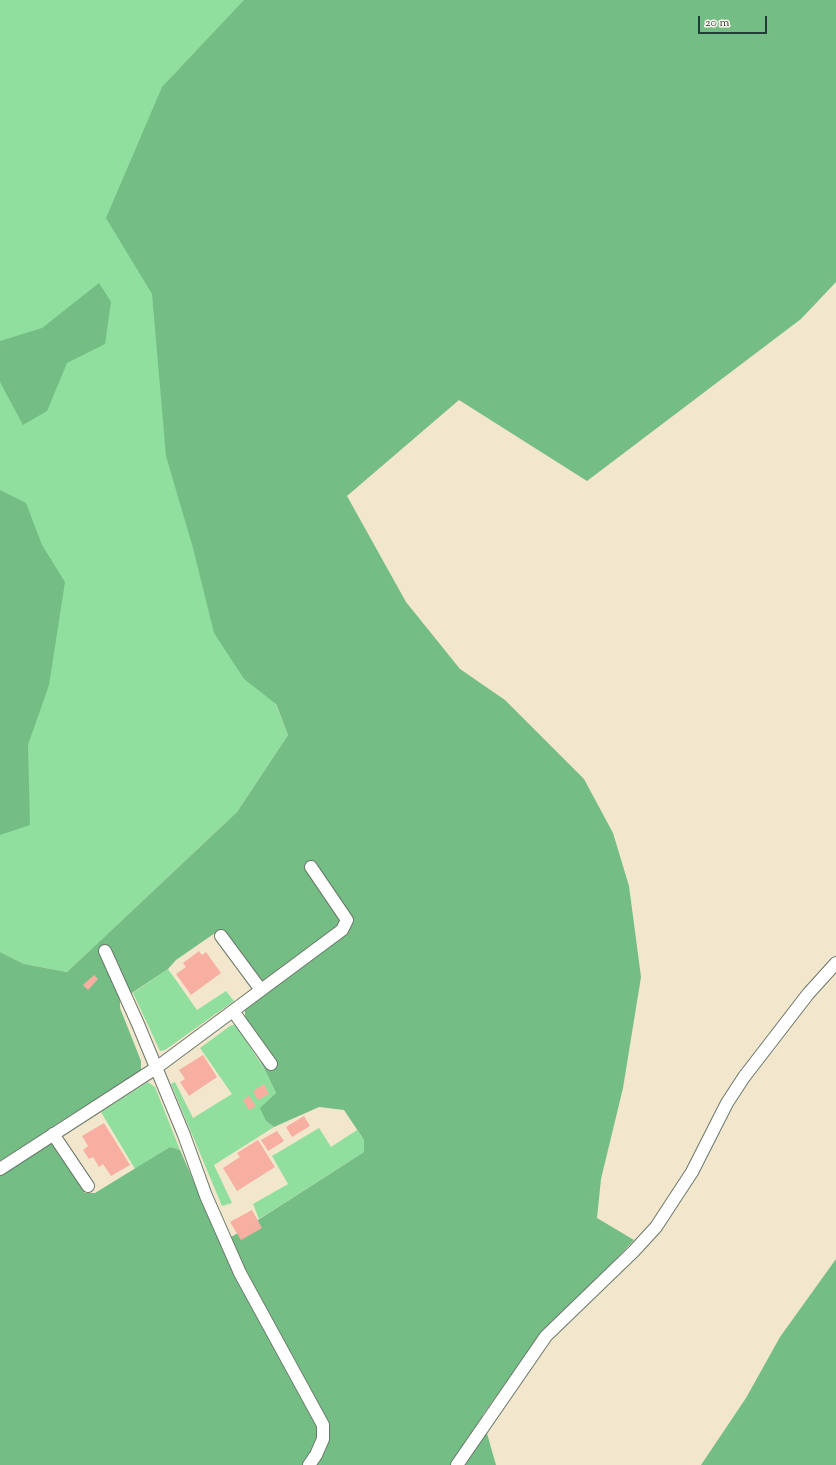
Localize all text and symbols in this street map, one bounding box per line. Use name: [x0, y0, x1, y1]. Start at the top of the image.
scale bar: [700, 8, 769, 34]
text: 20 m: [705, 14, 729, 32]

